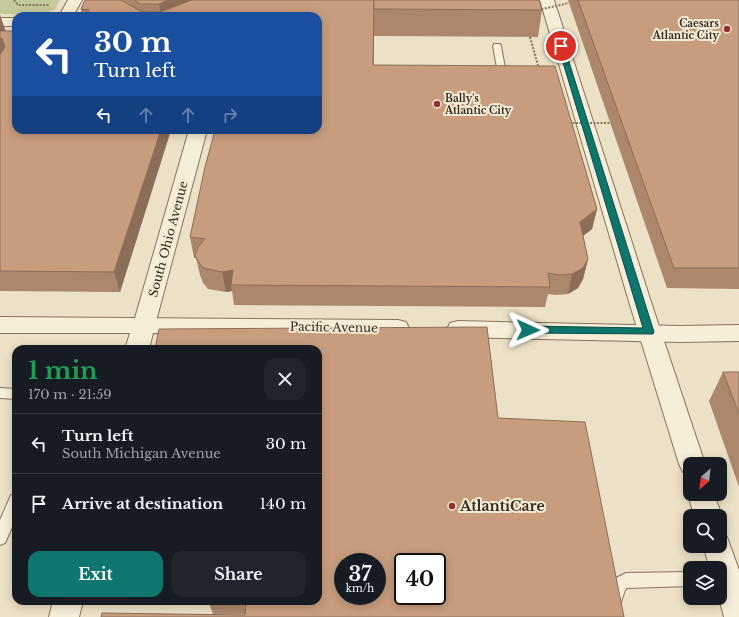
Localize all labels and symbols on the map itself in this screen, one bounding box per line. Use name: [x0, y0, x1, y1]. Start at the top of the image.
place label: Caesars Atlantic City: [652, 17, 720, 42]
marker: Caesars Atlantic City: [722, 24, 732, 34]
pin: [544, 29, 578, 63]
place label: Bally's Atlantic City: [444, 92, 512, 117]
marker: Bally's Atlantic City: [432, 99, 442, 109]
street label: South Ohio Avenue: [145, 179, 191, 299]
position arrow: [507, 309, 549, 351]
street label: Pacific Avenue: [290, 319, 378, 335]
north arrow: [683, 457, 727, 501]
place label: AtlantiCare: [459, 497, 545, 515]
marker: AtlantiCare: [447, 501, 457, 511]
speed limit sign: 40: [394, 553, 446, 605]

